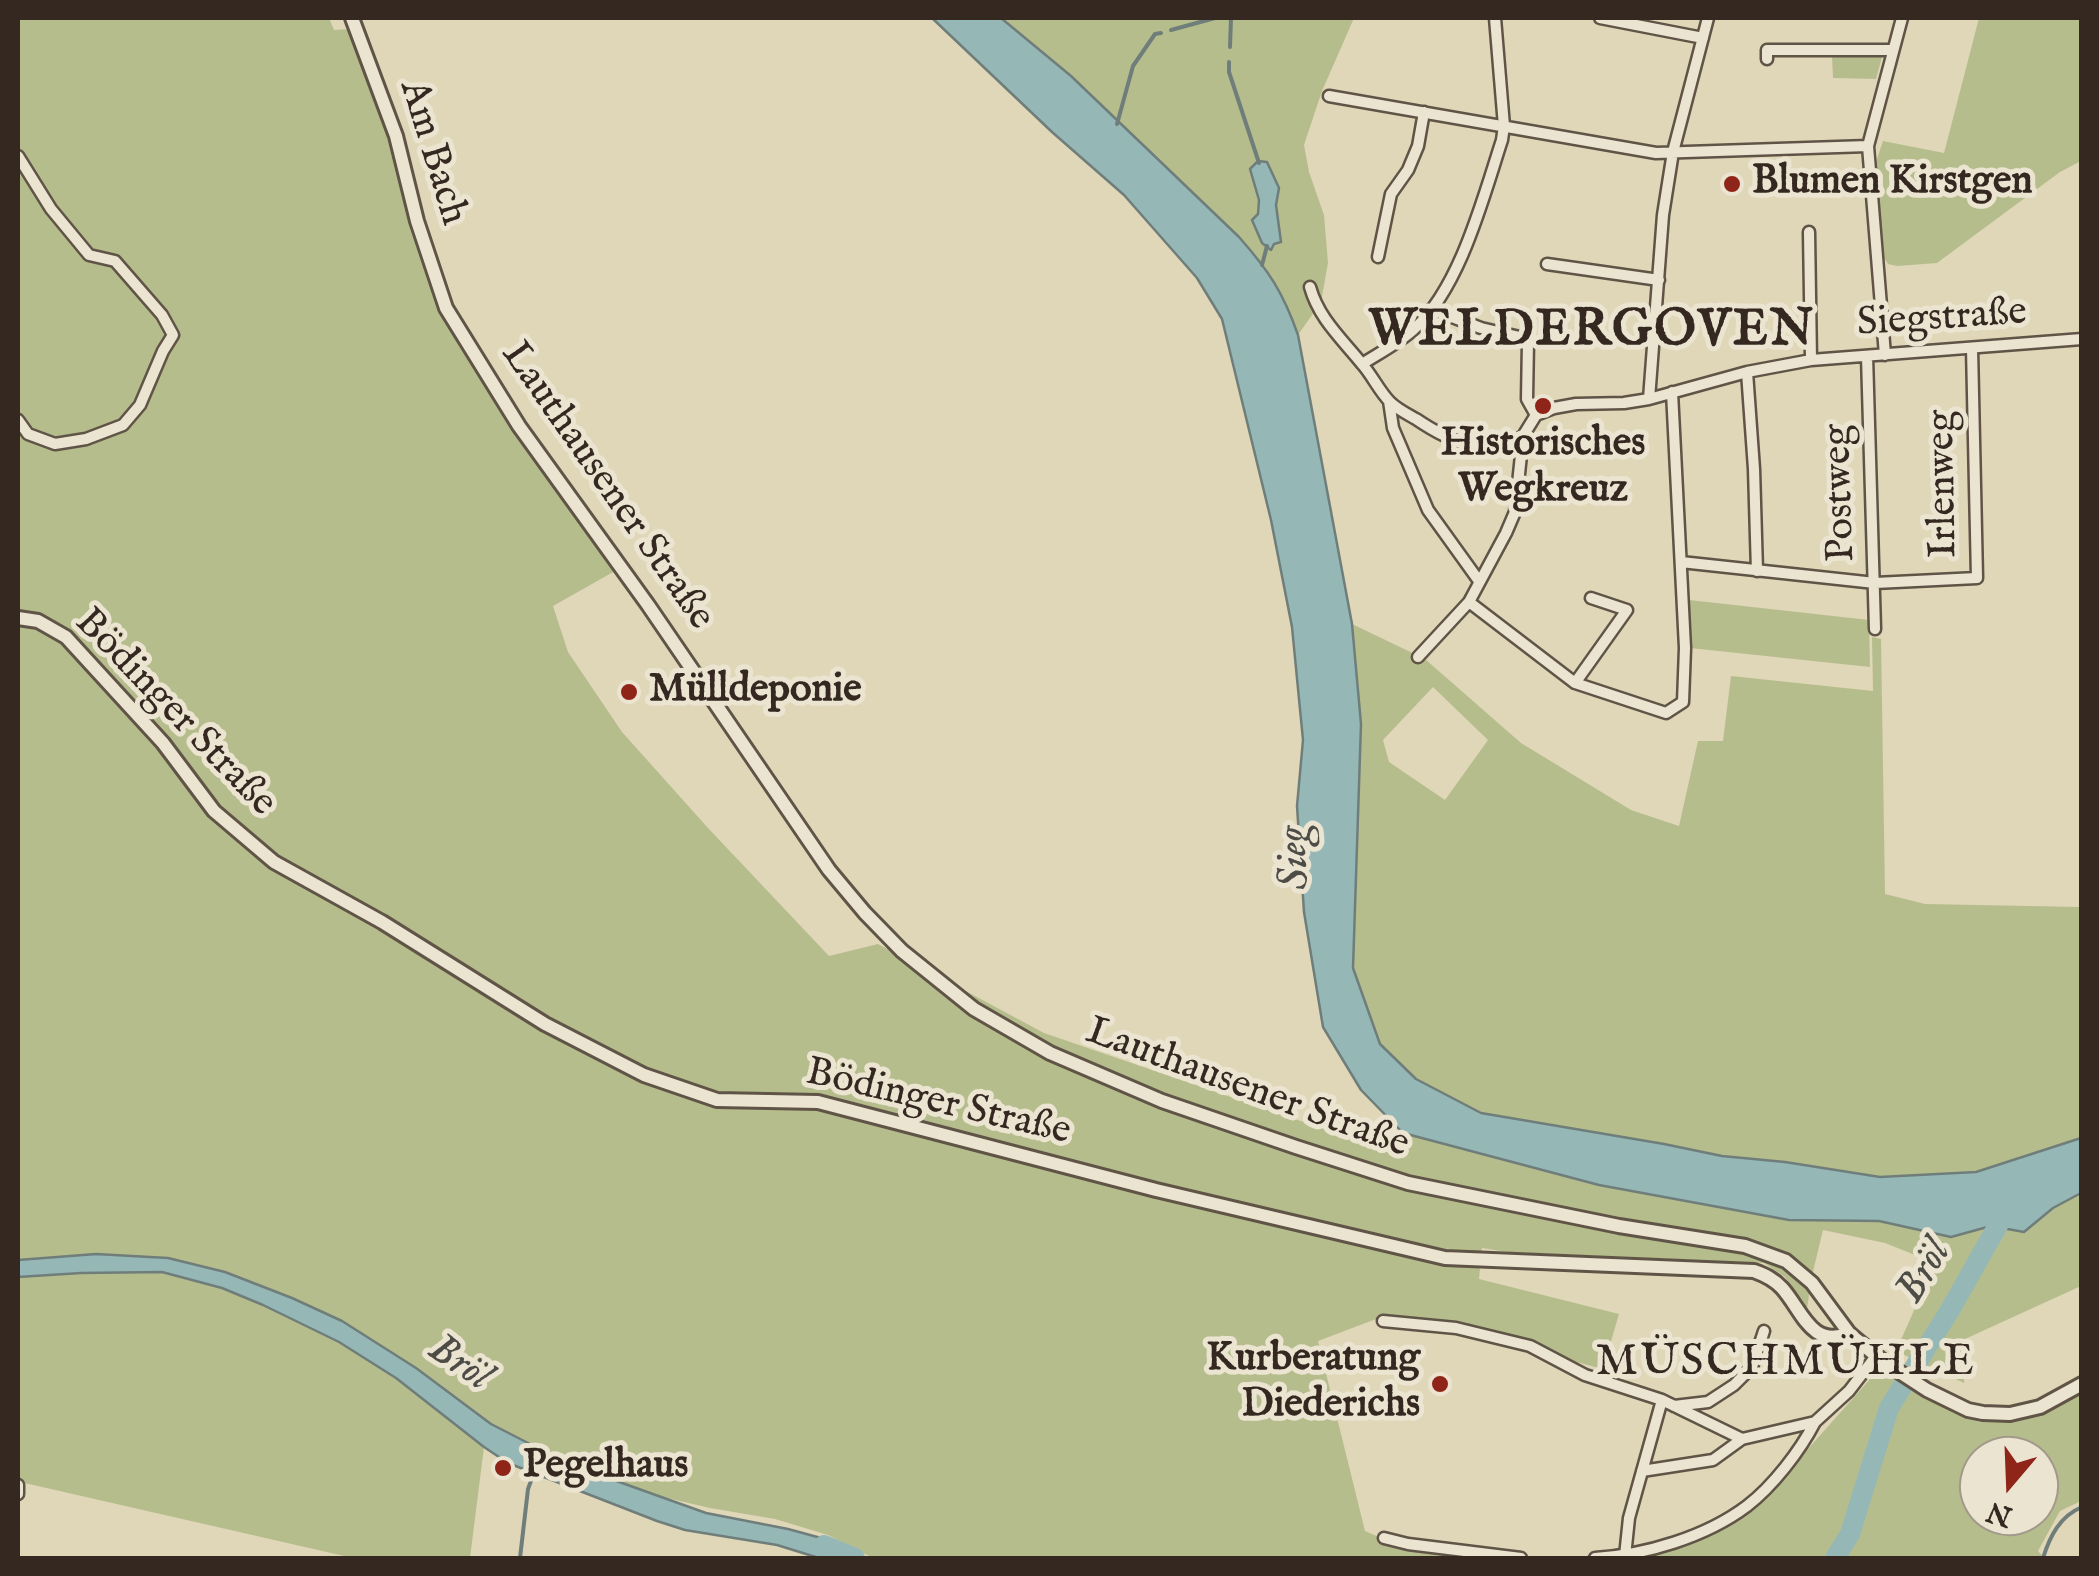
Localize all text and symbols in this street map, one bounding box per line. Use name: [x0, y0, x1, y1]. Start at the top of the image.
street label: Am Bach: [386, 75, 476, 231]
place label: Blumen Kirstgen: [1752, 160, 2033, 208]
marker: Blumen Kirstgen: [1721, 173, 1743, 195]
street label: Siegstraße: [1856, 290, 2028, 350]
district label: WELDERGOVEN: [1368, 304, 1816, 364]
street label: Lauthausener Straße: [489, 334, 723, 640]
marker: Historisches Wegkreuz: [1532, 395, 1554, 417]
street label: Irlenweg: [1920, 410, 1970, 558]
place label: Historisches Wegkreuz: [1441, 422, 1645, 516]
street label: Postweg: [1816, 423, 1868, 563]
street label: Bödinger Straße: [63, 600, 285, 828]
place label: Mülldeponie: [649, 668, 862, 716]
marker: Mülldeponie: [618, 681, 640, 703]
water label: Sieg: [1270, 825, 1324, 891]
street label: Lauthausener Straße: [1079, 1009, 1415, 1171]
street label: Bödinger Straße: [801, 1050, 1075, 1158]
water label: Bröl: [1888, 1232, 1964, 1314]
water label: Bröl: [417, 1326, 499, 1404]
place label: Kurberatung Diederichs: [1207, 1337, 1420, 1431]
district label: MÜSCHMÜHLE: [1596, 1338, 1976, 1392]
marker: Kurberatung Diederichs: [1429, 1373, 1451, 1395]
north arrow: [1959, 1436, 2059, 1536]
place label: Pegelhaus: [523, 1444, 688, 1492]
marker: Pegelhaus: [492, 1457, 514, 1479]
text: N: [1983, 1492, 2017, 1533]

